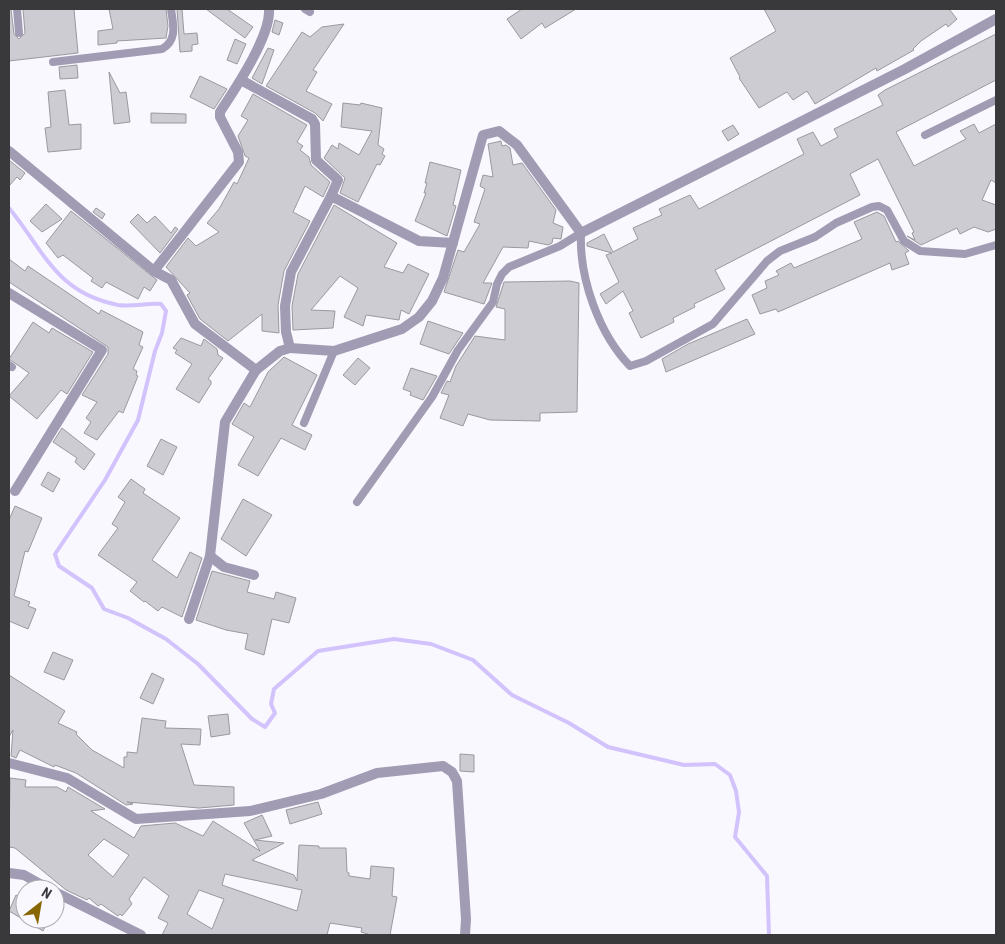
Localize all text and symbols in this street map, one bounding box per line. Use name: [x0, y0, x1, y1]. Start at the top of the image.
north arrow: [15, 879, 65, 929]
text: N: [39, 884, 54, 902]

